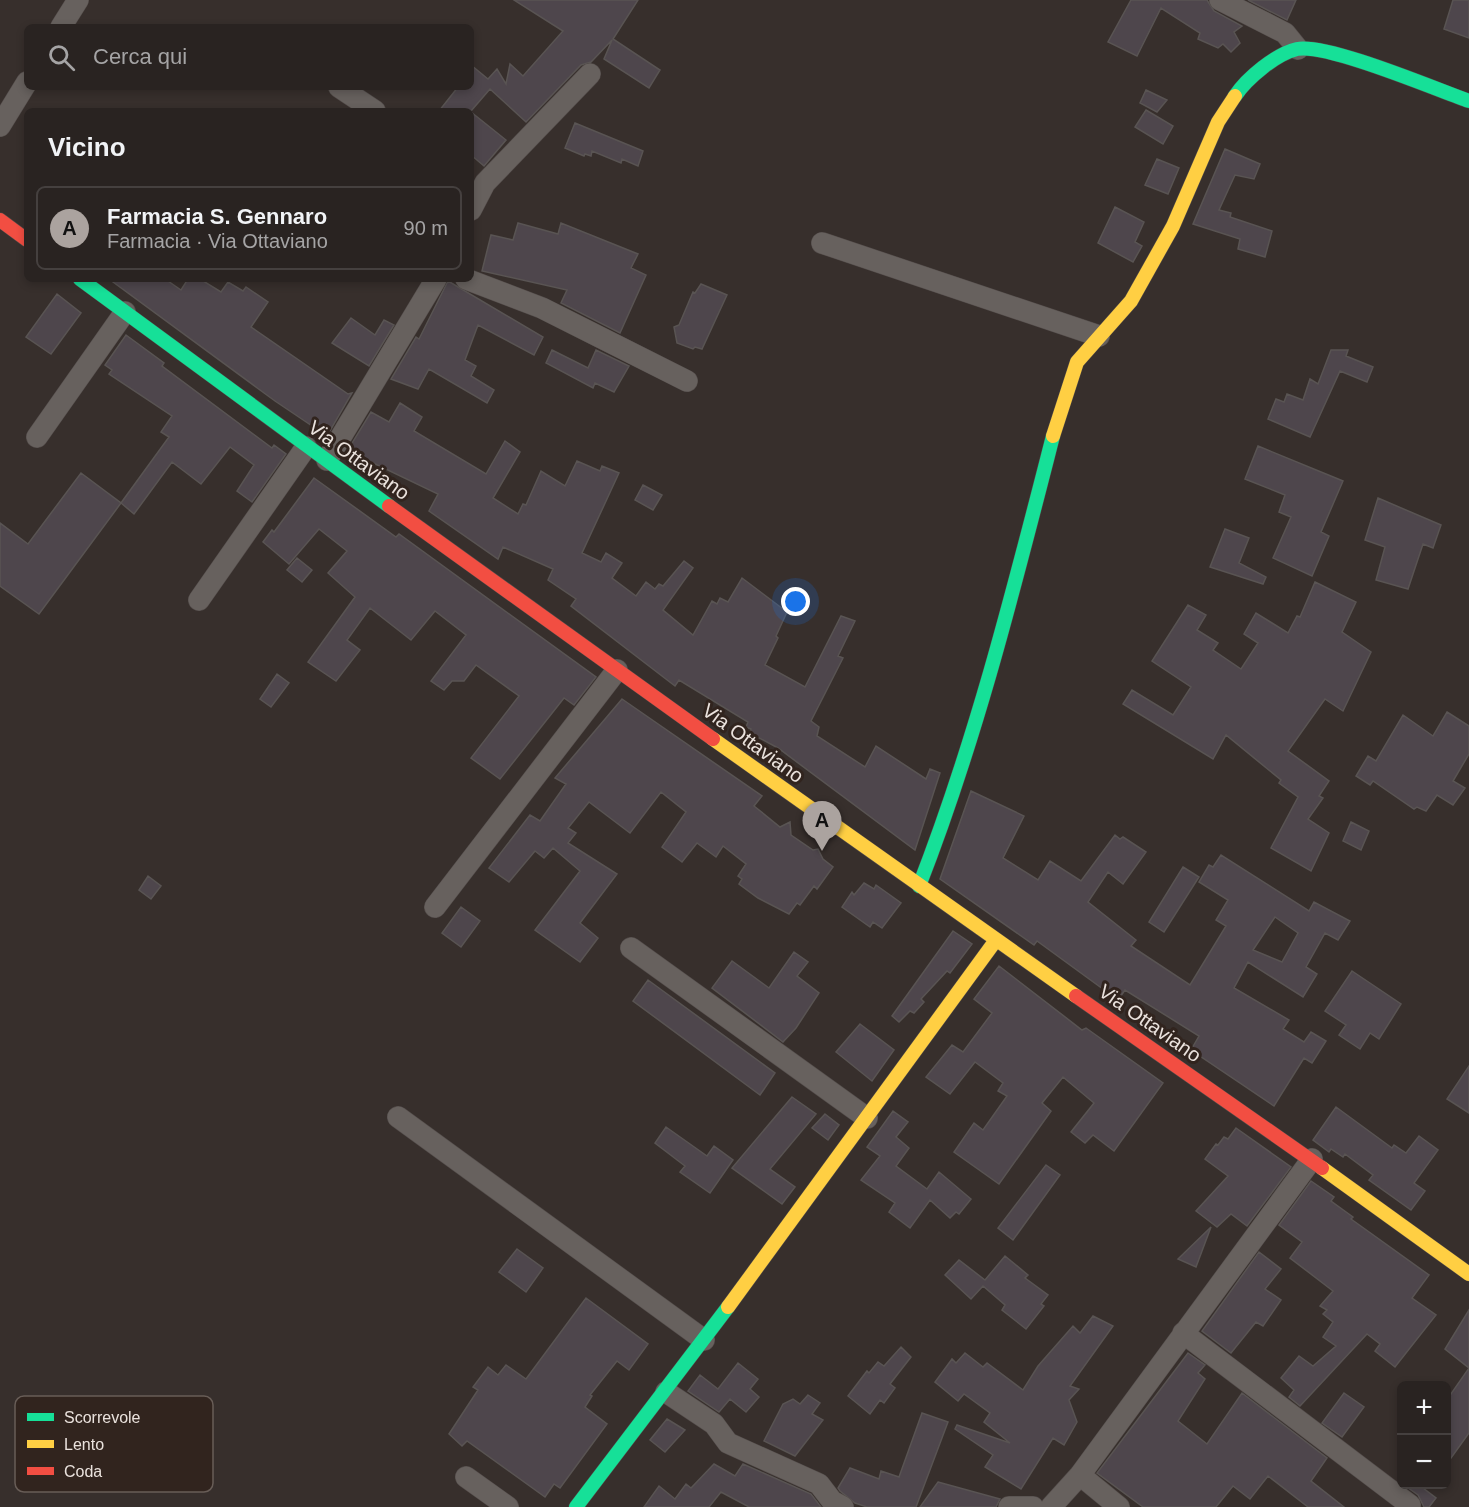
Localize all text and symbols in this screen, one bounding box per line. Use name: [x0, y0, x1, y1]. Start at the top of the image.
search box: [24, 24, 474, 90]
icon: search: [45, 41, 78, 74]
text: Cerca qui: [93, 44, 187, 69]
text: Vicino: [48, 132, 126, 162]
text: Farmacia S. Gennaro: [107, 204, 327, 229]
text: A: [62, 217, 77, 239]
text: 90 m: [404, 217, 448, 239]
text: Farmacia · Via Ottaviano: [107, 230, 328, 252]
street label: Via Ottaviano: [304, 416, 414, 504]
your location: [781, 587, 810, 616]
street label: Via Ottaviano: [698, 699, 808, 787]
pin: A: [802, 802, 842, 851]
street label: Via Ottaviano: [1095, 980, 1205, 1066]
map controls: [1397, 1381, 1451, 1489]
button: +: [1397, 1381, 1451, 1435]
legend: [15, 1396, 213, 1492]
text: Scorrevole: [64, 1409, 141, 1426]
button: −: [1397, 1435, 1451, 1489]
text: Lento: [64, 1436, 104, 1453]
text: Coda: [64, 1463, 102, 1480]

